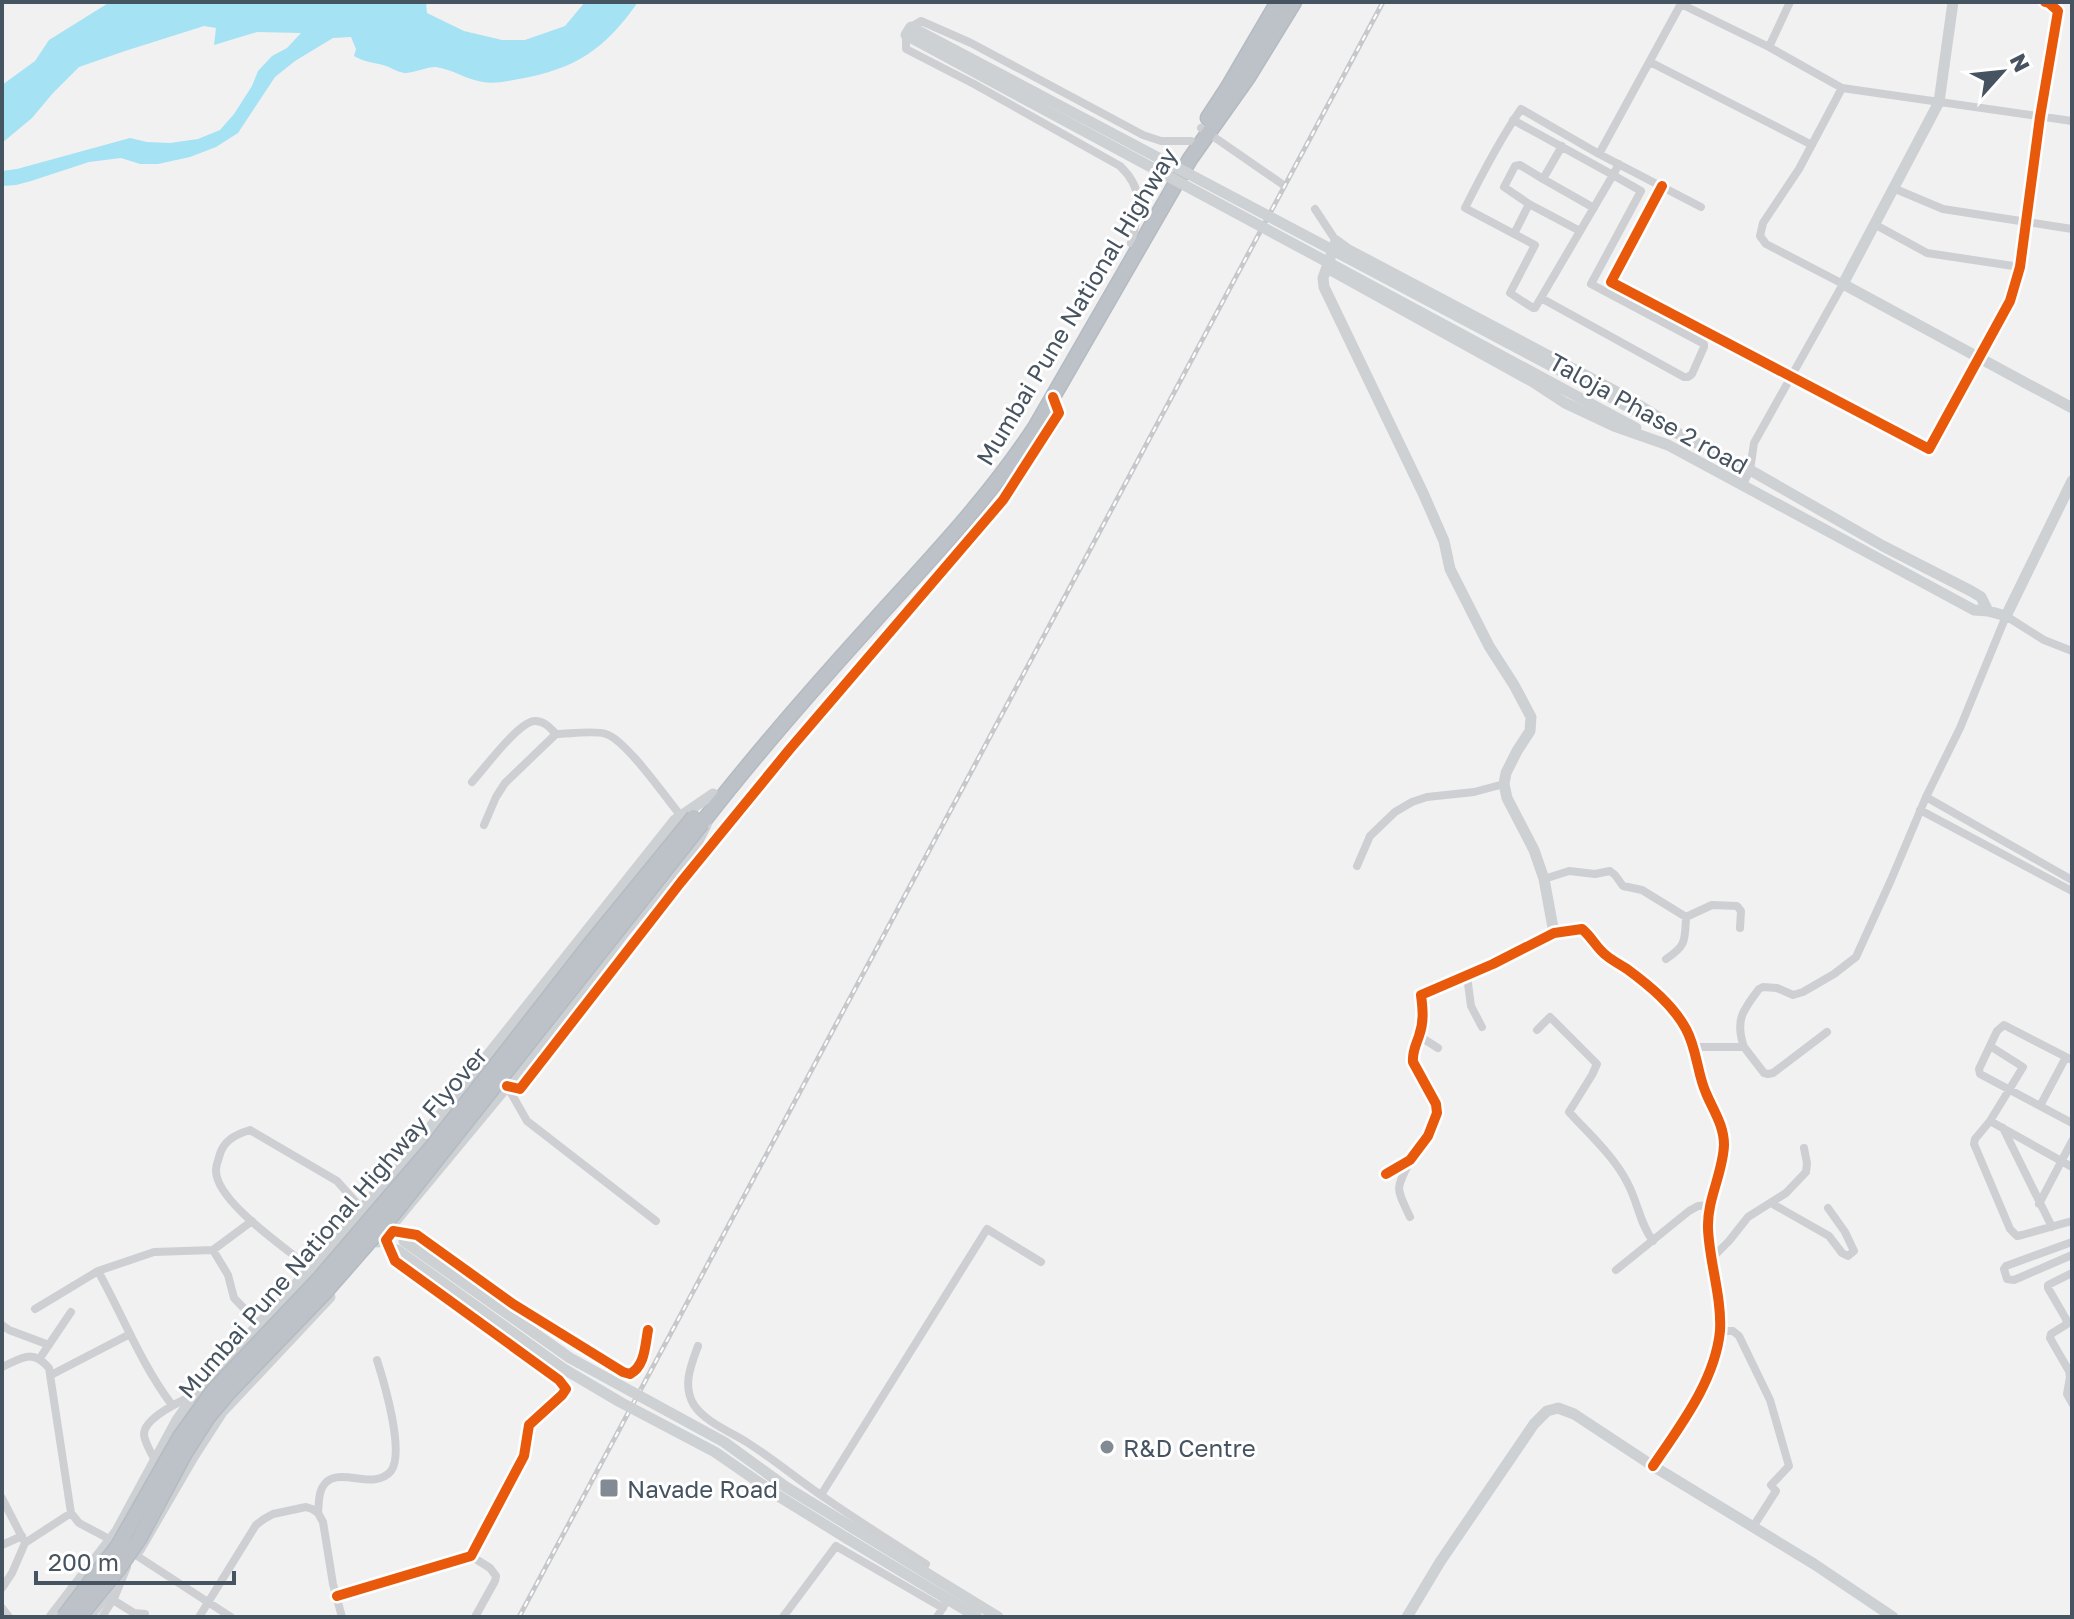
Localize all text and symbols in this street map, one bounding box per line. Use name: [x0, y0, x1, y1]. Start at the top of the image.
north arrow: [1962, 32, 2042, 112]
text: N: [2004, 49, 2036, 76]
street label: Mumbai Pune National Highway: [969, 142, 1183, 470]
street label: Taloja Phase 2 road: [1545, 346, 1753, 480]
street label: Mumbai Pune National Highway Flyover: [171, 1040, 493, 1404]
place label: R&D Centre: [1123, 1433, 1256, 1462]
marker: R&D Centre: [1098, 1438, 1116, 1456]
place label: Navade Road: [627, 1474, 778, 1503]
marker: Navade Road: [598, 1477, 620, 1499]
scale bar: [36, 1535, 234, 1585]
text: 200 m: [48, 1547, 119, 1576]

